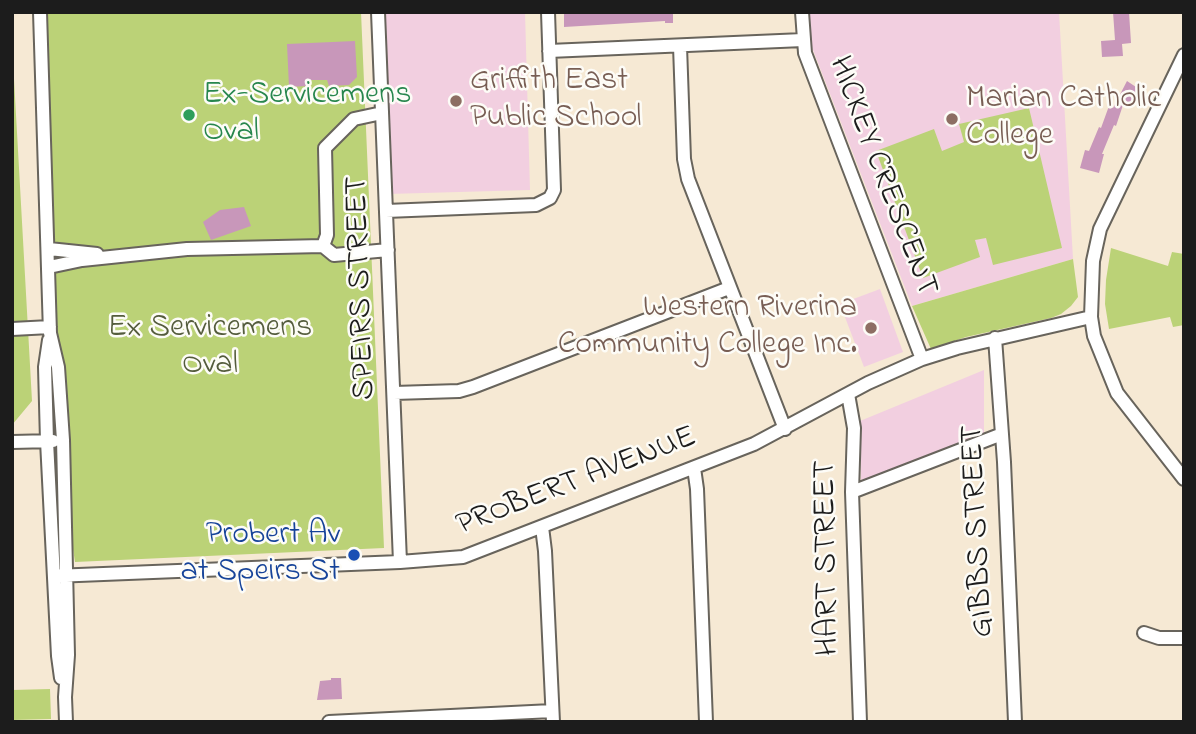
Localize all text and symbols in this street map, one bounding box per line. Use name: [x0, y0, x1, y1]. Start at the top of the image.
street label: HICKEY CRESCENT: [818, 52, 944, 302]
place label: Griffith East Public School: [470, 64, 642, 139]
place label: Ex-Servicemens Oval: [203, 78, 411, 153]
place label: Marian Catholic College: [966, 82, 1161, 157]
marker: Griffith East Public School: [448, 93, 464, 109]
marker: Ex-Servicemens Oval: [181, 107, 197, 123]
marker: Marian Catholic College: [944, 111, 960, 127]
street label: SPEIRS STREET: [340, 175, 386, 401]
place label: Western Riverina Community College Inc.: [558, 291, 857, 366]
park label: Ex Servicemens Oval: [108, 311, 312, 386]
marker: Western Riverina Community College Inc.: [863, 320, 879, 336]
street label: PROBERT AVENUE: [452, 420, 702, 546]
street label: GIBBS STREET: [955, 424, 1005, 638]
street label: HART STREET: [808, 460, 850, 656]
place label: Probert Av at Speirs St: [180, 518, 340, 593]
marker: Probert Av at Speirs St: [346, 547, 362, 563]

